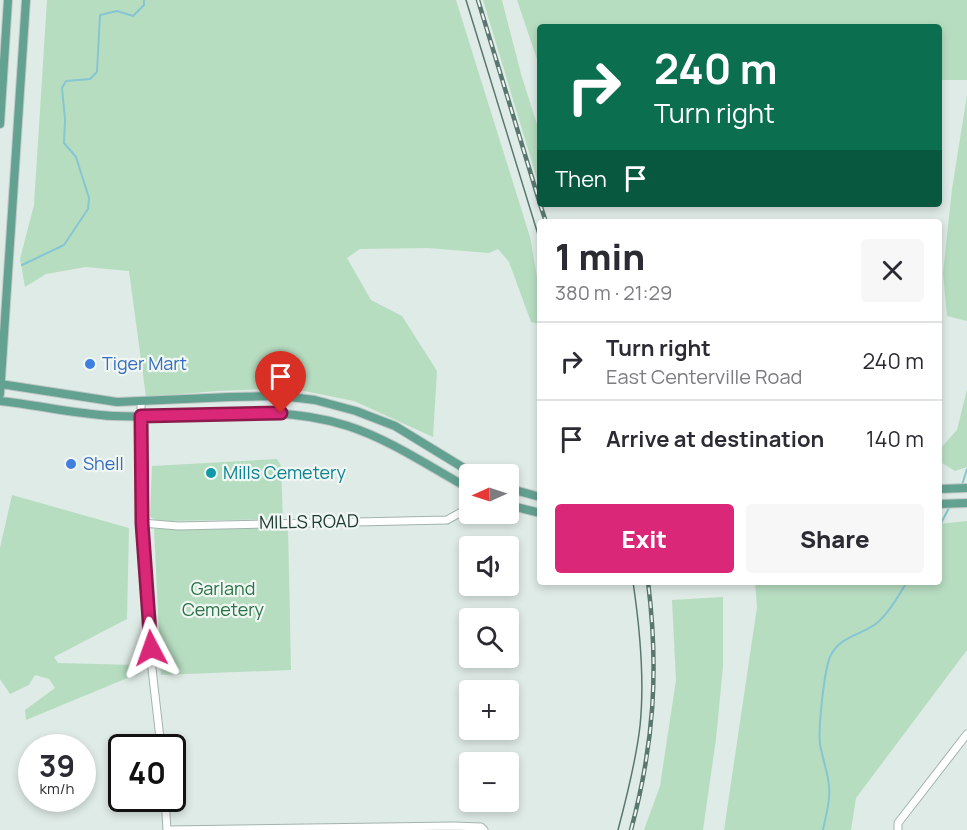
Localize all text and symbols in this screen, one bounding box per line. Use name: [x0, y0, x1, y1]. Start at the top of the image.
text: 240 m: [654, 39, 778, 97]
icon: right: [555, 48, 633, 126]
text: Turn right: [654, 94, 775, 131]
icon: arrive: [619, 162, 652, 195]
text: Then: [555, 164, 607, 194]
text: 1 min: [555, 232, 645, 281]
button: close: [861, 239, 924, 302]
text: 380 m · 21:29: [555, 279, 672, 306]
text: Turn right: [606, 333, 711, 363]
icon: right: [555, 345, 588, 378]
text: 240 m: [862, 346, 924, 376]
place label: Tiger Mart: [102, 351, 187, 375]
pin: [255, 351, 306, 413]
marker: Tiger Mart: [83, 357, 97, 371]
icon: arrive: [264, 360, 297, 393]
text: East Centerville Road: [606, 363, 802, 390]
icon: arrive: [555, 423, 588, 456]
text: Arrive at destination: [606, 424, 824, 454]
text: 140 m: [866, 424, 924, 454]
place label: Shell: [83, 451, 124, 475]
marker: Shell: [64, 457, 78, 471]
place label: Mills Cemetery: [223, 460, 346, 484]
north arrow: [459, 464, 519, 524]
map controls: [459, 464, 519, 812]
marker: Mills Cemetery: [204, 466, 218, 480]
button: Exit: [555, 504, 734, 573]
button: Share: [746, 504, 924, 573]
street label: MILLS ROAD: [259, 508, 359, 534]
button: sound: [459, 536, 519, 596]
park label: Garland Cemetery: [182, 576, 265, 621]
button: search: [459, 608, 519, 668]
position arrow: [119, 616, 183, 680]
button: +: [459, 680, 519, 740]
speed limit sign: 40: [108, 734, 186, 812]
text: 39: [39, 745, 75, 786]
button: −: [459, 752, 519, 812]
text: km/h: [40, 778, 74, 799]

